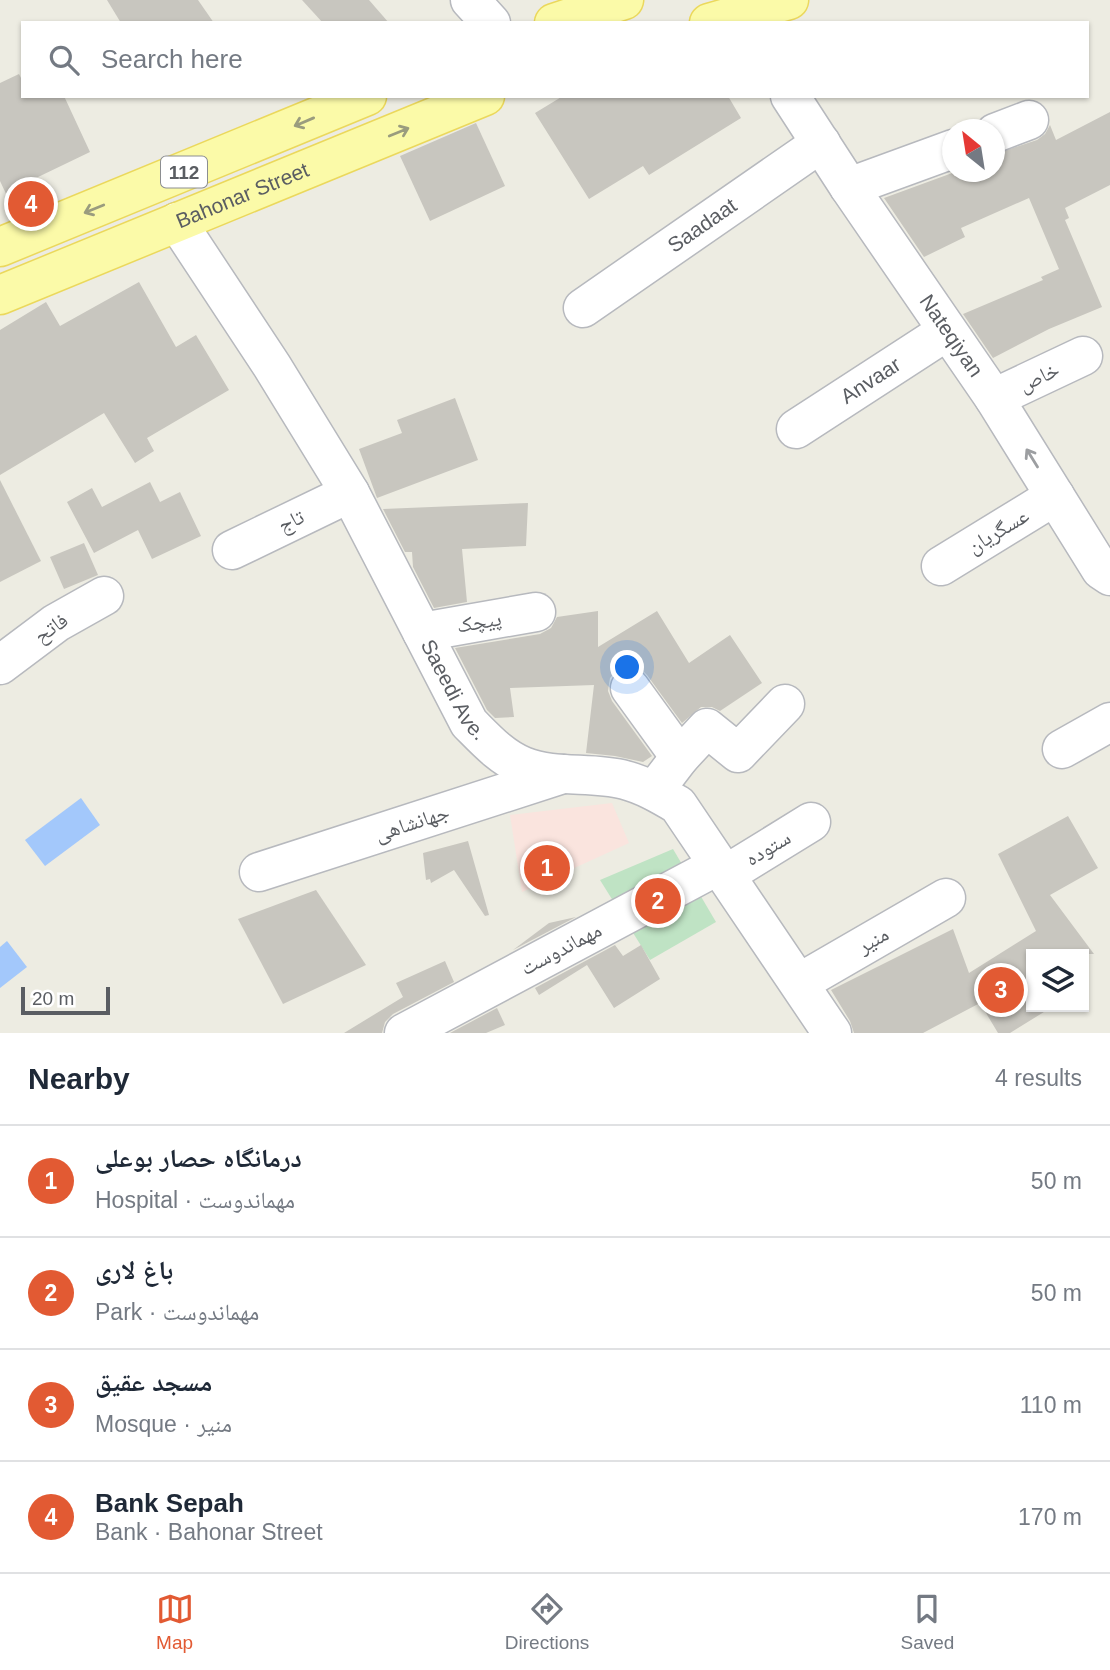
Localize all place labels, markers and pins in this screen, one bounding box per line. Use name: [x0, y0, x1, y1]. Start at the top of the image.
pin: 4: [8, 178, 54, 230]
pin: 1: [524, 842, 570, 894]
pin: 2: [635, 875, 681, 927]
pin: 3: [978, 964, 1024, 1016]

